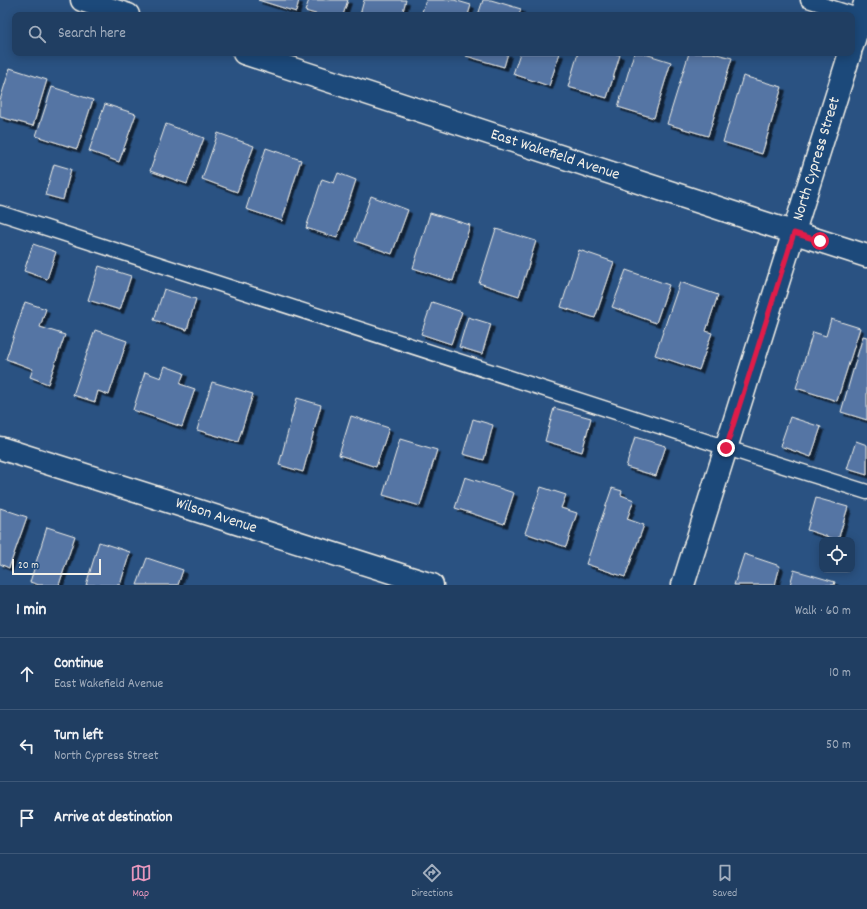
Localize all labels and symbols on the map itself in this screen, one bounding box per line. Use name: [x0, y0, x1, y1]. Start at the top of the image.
street label: North Cypress Street: [787, 94, 847, 224]
street label: East Wakefield Avenue: [487, 123, 623, 187]
route start: [811, 232, 829, 250]
route end: [717, 439, 735, 457]
street label: Wilson Avenue: [172, 492, 260, 540]
scale bar: [12, 557, 101, 576]

